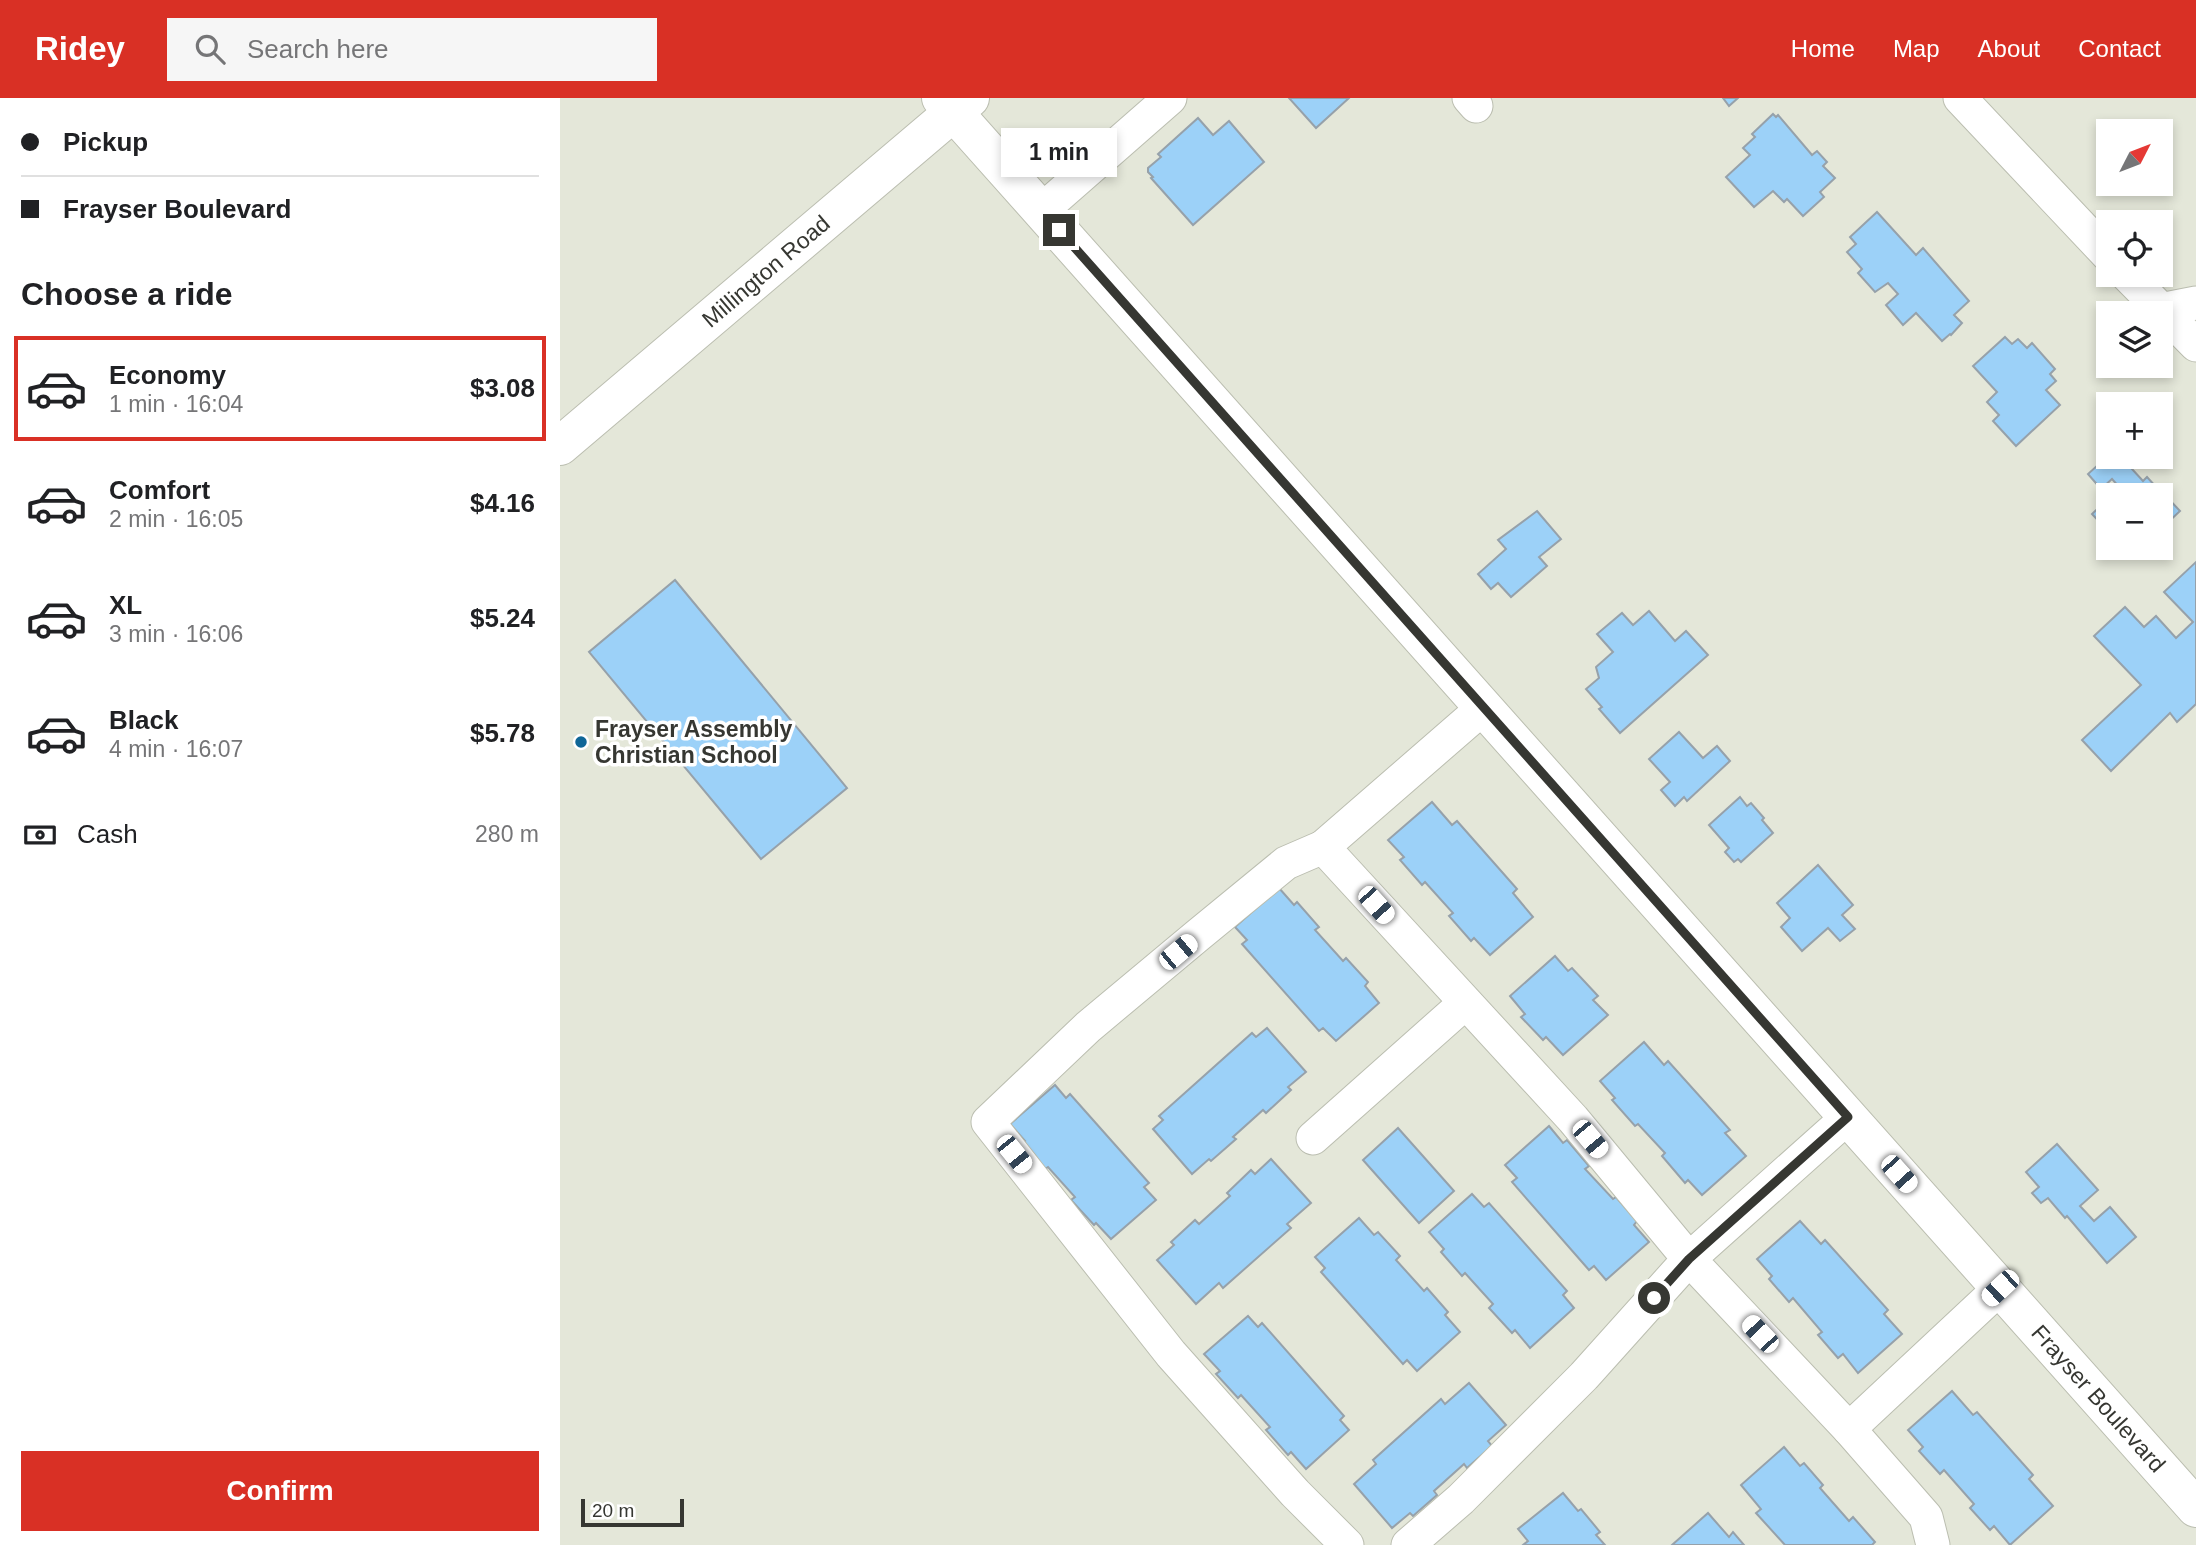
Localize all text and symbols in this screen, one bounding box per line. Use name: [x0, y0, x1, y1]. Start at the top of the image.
search box: [167, 18, 657, 81]
text: Ridey: [35, 30, 125, 67]
icon: search: [191, 30, 229, 68]
text: Search here: [247, 34, 389, 64]
text: Home: [1791, 35, 1855, 62]
text: Map: [1893, 35, 1940, 62]
text: About: [1978, 35, 2040, 62]
text: Contact: [2078, 35, 2161, 62]
north arrow: [2096, 119, 2174, 196]
map controls: [2096, 119, 2173, 560]
text: Pickup: [63, 127, 148, 157]
callout: 1 min: [1001, 129, 1117, 178]
text: 1 min: [1029, 139, 1089, 165]
text: Frayser Boulevard: [63, 194, 291, 224]
street label: Millington Road: [697, 210, 835, 333]
button: locate: [2096, 210, 2173, 287]
route end: [1043, 214, 1075, 246]
text: Choose a ride: [21, 276, 233, 312]
button: layers: [2096, 301, 2173, 378]
icon: car: [25, 357, 88, 420]
text: Economy: [109, 360, 226, 390]
text: $3.08: [470, 373, 535, 403]
text: 1 min · 16:04: [109, 391, 243, 417]
button: +: [2096, 392, 2173, 469]
icon: car: [25, 472, 88, 535]
text: Comfort: [109, 475, 210, 505]
button: −: [2096, 483, 2173, 560]
text: $4.16: [470, 488, 535, 518]
text: 2 min · 16:05: [109, 506, 243, 532]
icon: car: [25, 587, 88, 650]
text: XL: [109, 590, 142, 620]
text: $5.24: [470, 603, 535, 633]
text: 3 min · 16:06: [109, 621, 243, 647]
icon: car: [25, 702, 88, 765]
text: Black: [109, 705, 178, 735]
place label: Frayser Assembly Christian School: [595, 716, 793, 768]
text: $5.78: [470, 718, 535, 748]
marker: Frayser Assembly Christian School: [573, 734, 589, 750]
text: 4 min · 16:07: [109, 736, 243, 762]
icon: cash: [21, 816, 59, 854]
text: Cash: [77, 819, 138, 849]
text: 280 m: [475, 821, 539, 847]
car: [1355, 882, 1398, 928]
car: [1156, 930, 1201, 974]
car: [1569, 1116, 1612, 1162]
car: [993, 1131, 1036, 1177]
car: [1878, 1151, 1921, 1197]
car: [1978, 1266, 2023, 1310]
route start: [1638, 1282, 1670, 1314]
car: [1738, 1311, 1783, 1357]
street label: Frayser Boulevard: [2026, 1320, 2171, 1477]
button: Confirm: [21, 1451, 539, 1531]
scale bar: [581, 1496, 684, 1528]
text: 20 m: [592, 1500, 634, 1521]

